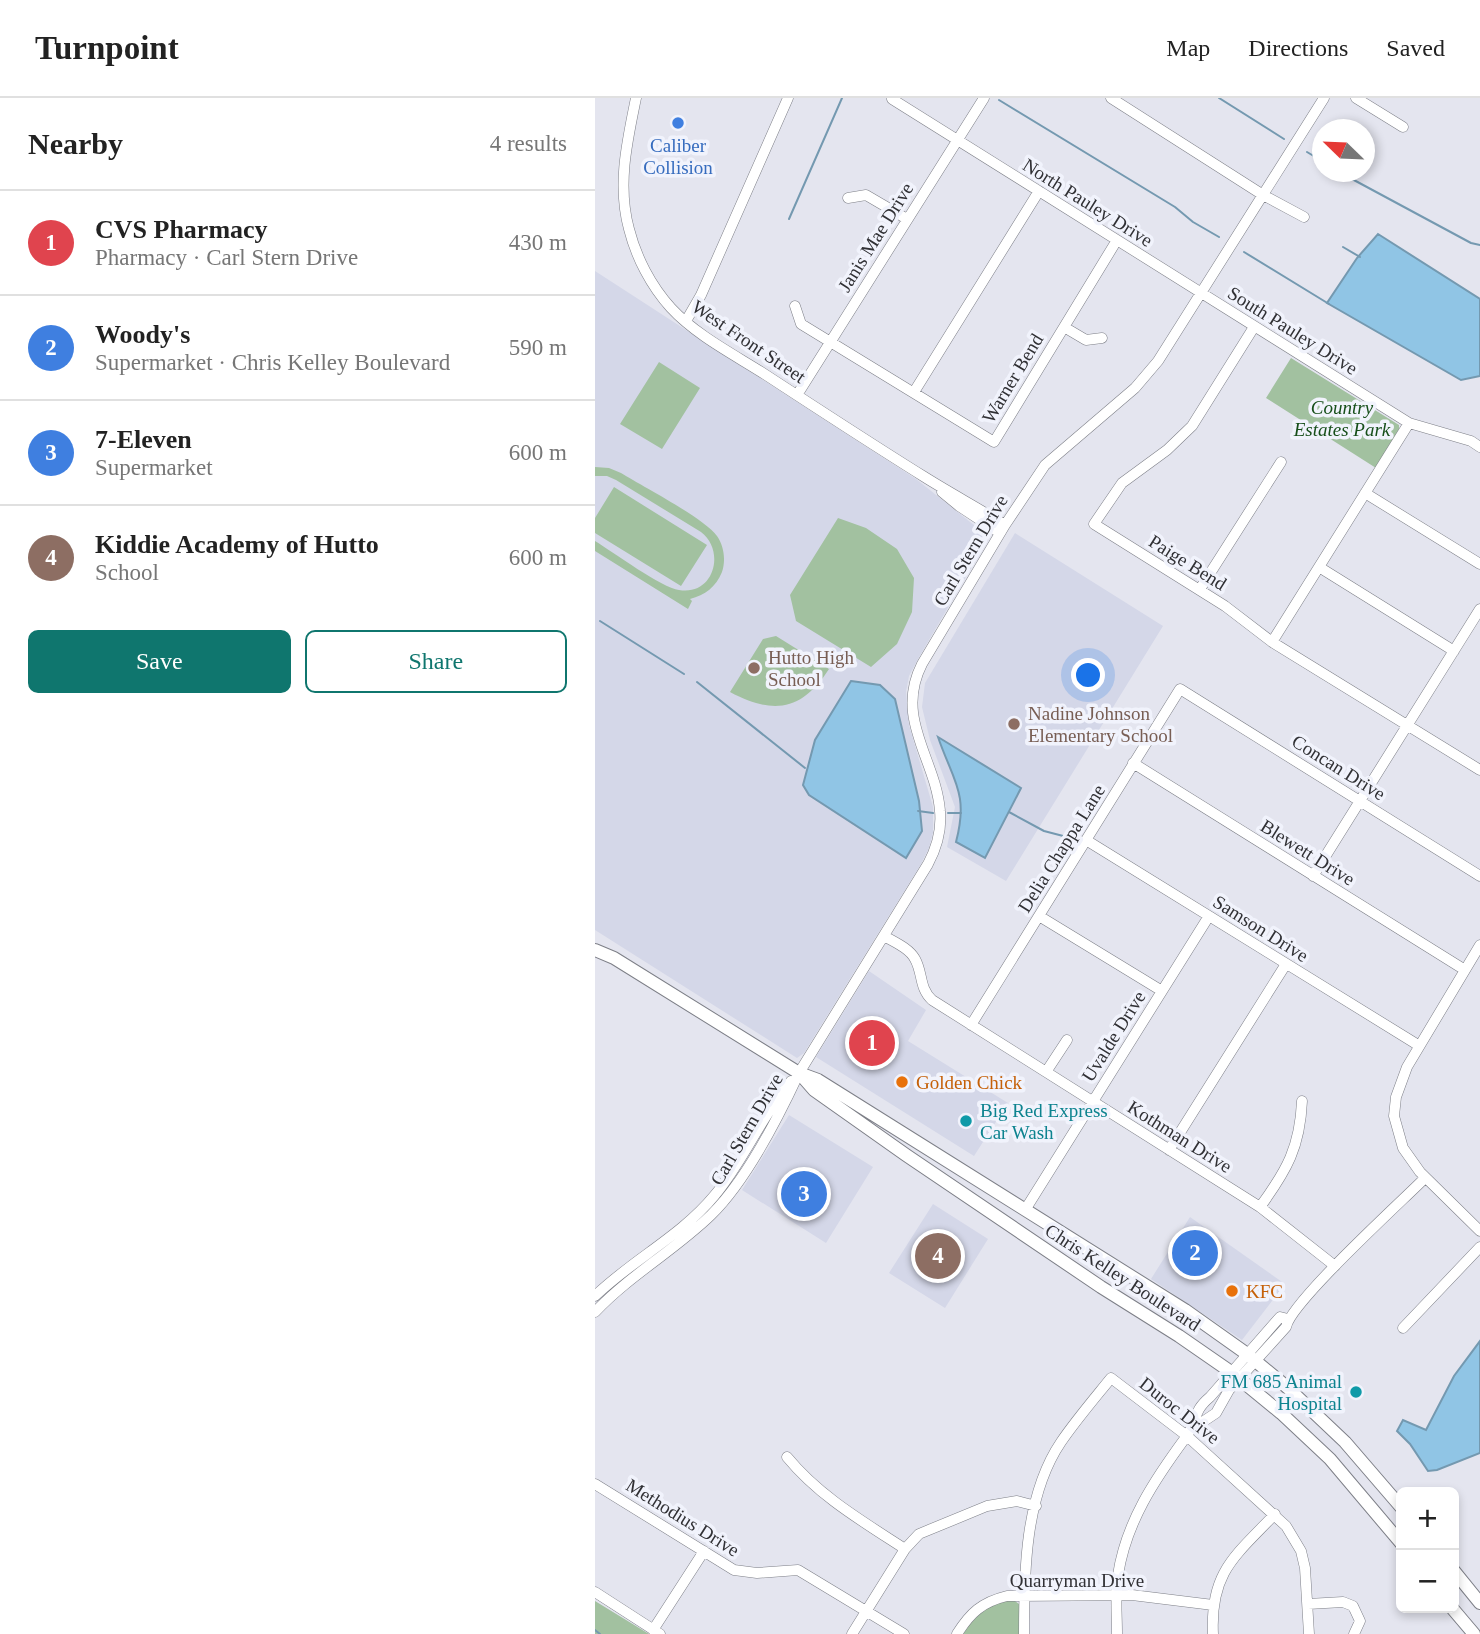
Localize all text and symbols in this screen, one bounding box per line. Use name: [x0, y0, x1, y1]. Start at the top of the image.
text: Turnpoint: [35, 30, 179, 66]
text: Map: [1166, 35, 1210, 61]
text: Directions: [1248, 35, 1348, 61]
text: Saved: [1386, 35, 1445, 61]
marker: Caliber Collision: [670, 115, 686, 131]
north arrow: [1312, 119, 1375, 182]
text: Nearby: [28, 127, 123, 160]
text: 4 results: [490, 131, 567, 156]
place label: Caliber Collision: [643, 135, 713, 178]
street label: North Pauley Drive: [1019, 154, 1156, 251]
street label: Janis Mae Drive: [834, 179, 917, 296]
text: CVS Pharmacy: [95, 215, 268, 244]
text: 1: [45, 230, 57, 255]
text: 430 m: [509, 230, 567, 255]
text: Pharmacy · Carl Stern Drive: [95, 245, 358, 270]
street label: South Pauley Drive: [1224, 282, 1361, 379]
street label: West Front Street: [688, 296, 810, 388]
text: Woody's: [95, 320, 190, 349]
street label: Warner Bend: [978, 329, 1048, 427]
text: 2: [45, 335, 57, 360]
text: 590 m: [509, 335, 567, 360]
text: Supermarket · Chris Kelley Boulevard: [95, 350, 450, 375]
park label: Country Estates Park: [1293, 397, 1391, 440]
text: 7-Eleven: [95, 425, 192, 454]
text: 3: [45, 440, 57, 465]
text: 600 m: [509, 440, 567, 465]
text: Supermarket: [95, 455, 213, 480]
street label: Carl Stern Drive: [929, 491, 1012, 609]
text: Kiddie Academy of Hutto: [95, 530, 379, 559]
street label: Paige Bend: [1145, 530, 1231, 595]
text: 4: [45, 545, 57, 570]
text: 600 m: [509, 545, 567, 570]
text: School: [95, 560, 159, 585]
button: Save: [28, 630, 291, 693]
button: Share: [305, 630, 567, 693]
place label: Hutto High School: [768, 647, 855, 690]
your location: [1071, 658, 1105, 692]
marker: Hutto High School: [746, 660, 762, 676]
place label: Nadine Johnson Elementary School: [1028, 703, 1173, 746]
marker: Nadine Johnson Elementary School: [1006, 716, 1022, 732]
street label: Concan Drive: [1288, 730, 1389, 804]
street label: Delia Chappa Lane: [1014, 781, 1109, 916]
street label: Blewett Drive: [1257, 815, 1359, 890]
street label: Samson Drive: [1209, 891, 1312, 966]
street label: Uvalde Drive: [1077, 987, 1150, 1085]
pin: 1: [849, 1017, 895, 1069]
street label: Carl Stern Drive: [706, 1070, 787, 1189]
place label: Golden Chick: [916, 1072, 1023, 1093]
marker: Golden Chick: [894, 1074, 910, 1090]
street label: Kothman Drive: [1124, 1096, 1236, 1177]
place label: Big Red Express Car Wash: [980, 1100, 1108, 1143]
marker: Big Red Express Car Wash: [958, 1113, 974, 1129]
pin: 3: [781, 1168, 827, 1220]
street label: Chris Kelley Boulevard: [1041, 1219, 1205, 1336]
pin: 2: [1172, 1227, 1218, 1279]
pin: 4: [915, 1230, 961, 1282]
place label: KFC: [1246, 1281, 1283, 1302]
marker: KFC: [1224, 1283, 1240, 1299]
place label: FM 685 Animal Hospital: [1221, 1371, 1342, 1414]
street label: Duroc Drive: [1136, 1373, 1224, 1448]
marker: FM 685 Animal Hospital: [1348, 1384, 1364, 1400]
street label: Methodius Drive: [622, 1474, 743, 1561]
map controls: [1396, 1487, 1459, 1613]
button: +: [1396, 1487, 1459, 1550]
button: −: [1396, 1550, 1459, 1613]
street label: Quarryman Drive: [1010, 1570, 1144, 1591]

